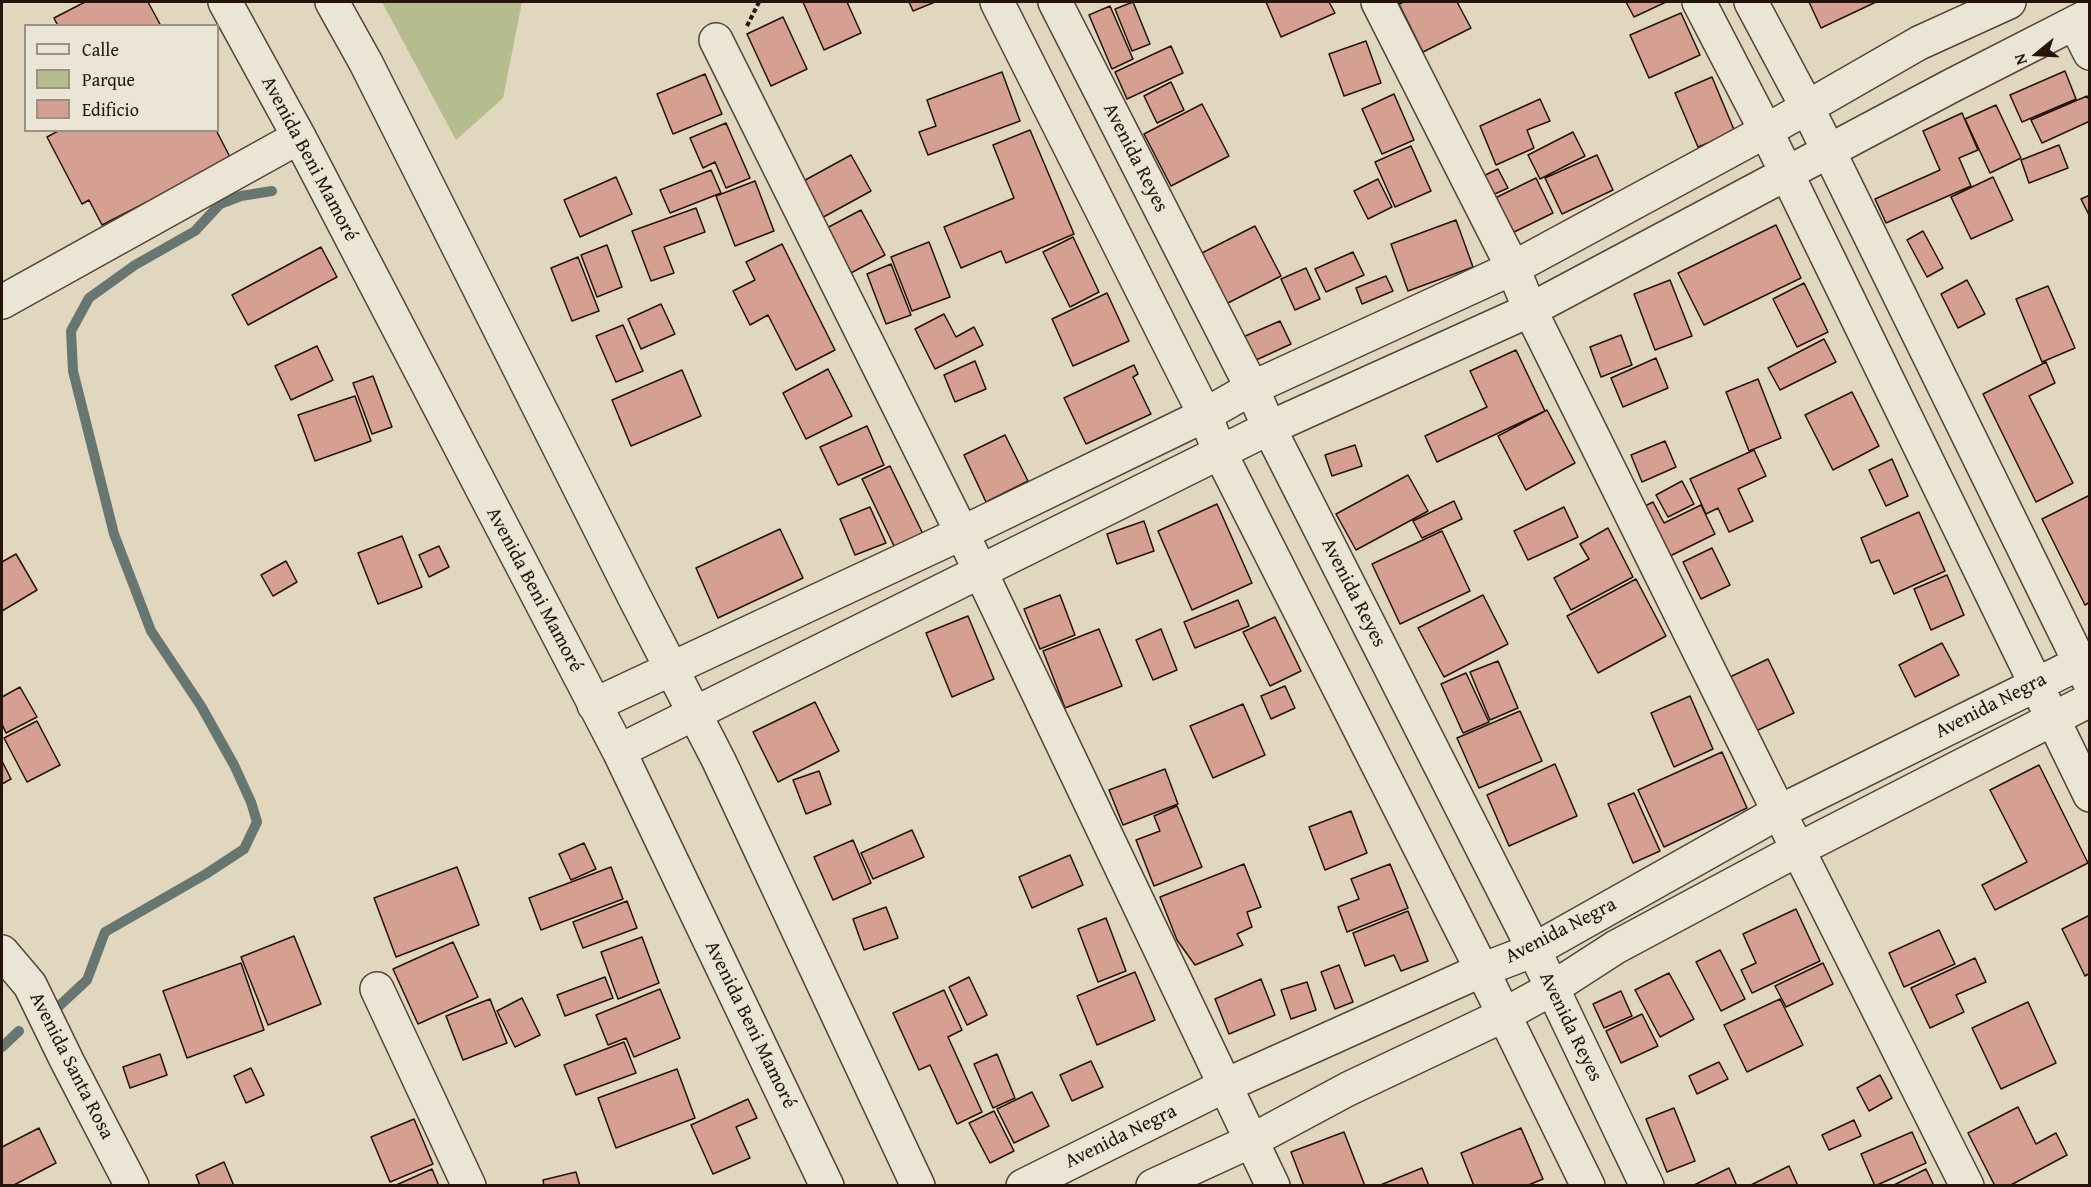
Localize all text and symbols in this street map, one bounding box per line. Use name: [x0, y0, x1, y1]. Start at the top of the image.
legend: [24, 24, 219, 132]
north arrow: [2007, 24, 2067, 84]
text: Calle: [82, 36, 119, 63]
text: N: [2007, 51, 2033, 68]
text: Parque: [82, 66, 135, 93]
street label: Avenida Beni Mamoré: [255, 72, 363, 246]
text: Edificio: [82, 96, 139, 123]
street label: Avenida Reyes: [1097, 99, 1173, 217]
street label: Avenida Beni Mamoré: [480, 503, 588, 677]
street label: Avenida Reyes: [1315, 534, 1391, 652]
street label: Avenida Negra: [1932, 668, 2050, 744]
street label: Avenida Negra: [1502, 893, 1620, 969]
street label: Avenida Beni Mamoré: [699, 937, 801, 1113]
street label: Avenida Reyes: [1533, 968, 1607, 1086]
street label: Avenida Santa Rosa: [24, 988, 118, 1144]
street label: Avenida Negra: [1061, 1100, 1181, 1174]

